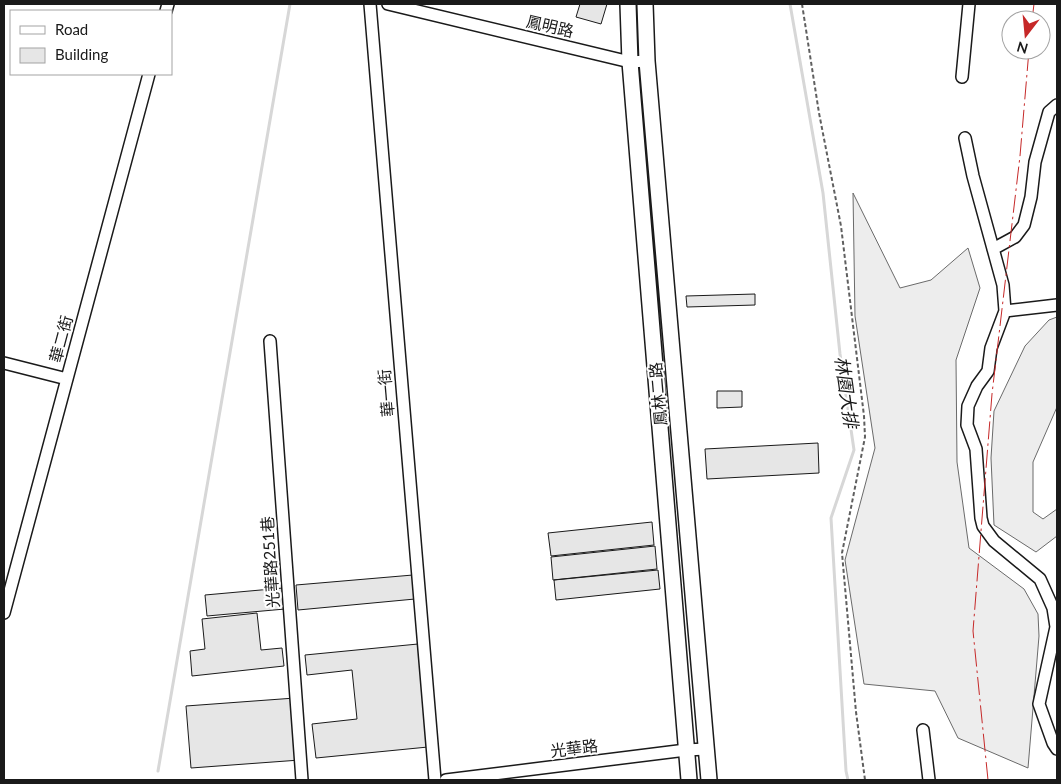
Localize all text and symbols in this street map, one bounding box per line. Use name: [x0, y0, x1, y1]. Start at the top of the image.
legend: [10, 10, 172, 75]
north arrow: [1001, 10, 1051, 60]
street label: 鳳明路: [525, 11, 576, 40]
text: Road: [55, 20, 88, 38]
text: N: [1015, 38, 1030, 58]
text: Building: [55, 45, 108, 63]
street label: 華二街: [45, 313, 76, 365]
water label: 林園大排: [831, 355, 863, 431]
street label: 鳳林二路: [645, 361, 670, 427]
street label: 華一街: [374, 368, 397, 418]
street label: 光華路251巷: [257, 516, 282, 609]
street label: 光華路: [549, 735, 599, 760]

